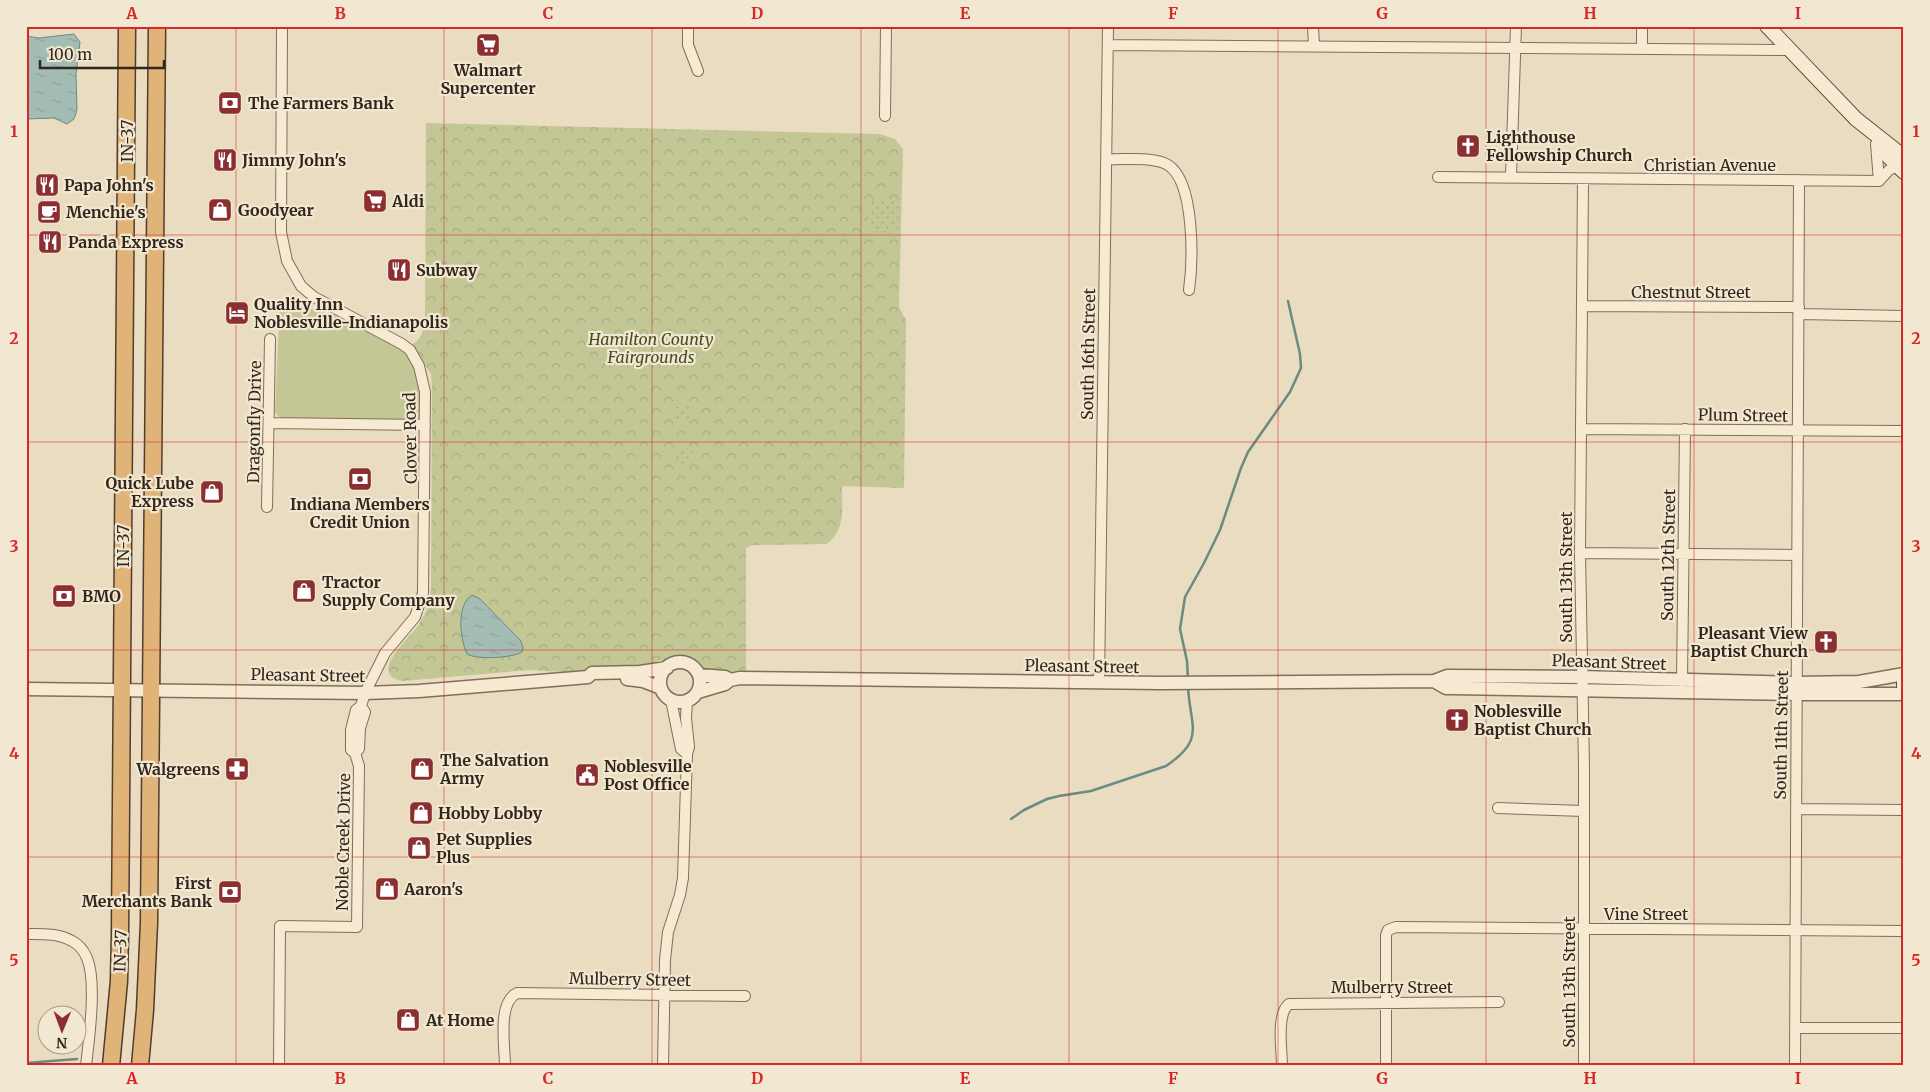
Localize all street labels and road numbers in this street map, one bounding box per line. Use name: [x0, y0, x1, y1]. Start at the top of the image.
street label: IN-37: [117, 120, 137, 162]
street label: Christian Avenue: [1644, 155, 1776, 175]
street label: Chestnut Street: [1631, 282, 1752, 302]
street label: South 16th Street: [1077, 287, 1099, 420]
street label: Dragonfly Drive: [243, 360, 265, 484]
street label: Clover Road: [399, 392, 421, 484]
street label: Plum Street: [1698, 404, 1789, 426]
street label: South 12th Street: [1657, 488, 1679, 621]
street label: South 13th Street: [1556, 511, 1576, 643]
street label: IN-37: [113, 525, 133, 567]
street label: Pleasant Street: [1551, 650, 1667, 674]
street label: Pleasant Street: [1024, 655, 1140, 677]
street label: Pleasant Street: [250, 664, 366, 686]
street label: South 11th Street: [1770, 670, 1792, 800]
street label: Noble Creek Drive: [332, 773, 354, 911]
street label: Vine Street: [1603, 904, 1689, 924]
street label: South 13th Street: [1559, 916, 1579, 1048]
street label: IN-37: [109, 929, 131, 973]
street label: Mulberry Street: [569, 968, 692, 990]
street label: Mulberry Street: [1331, 977, 1454, 997]

